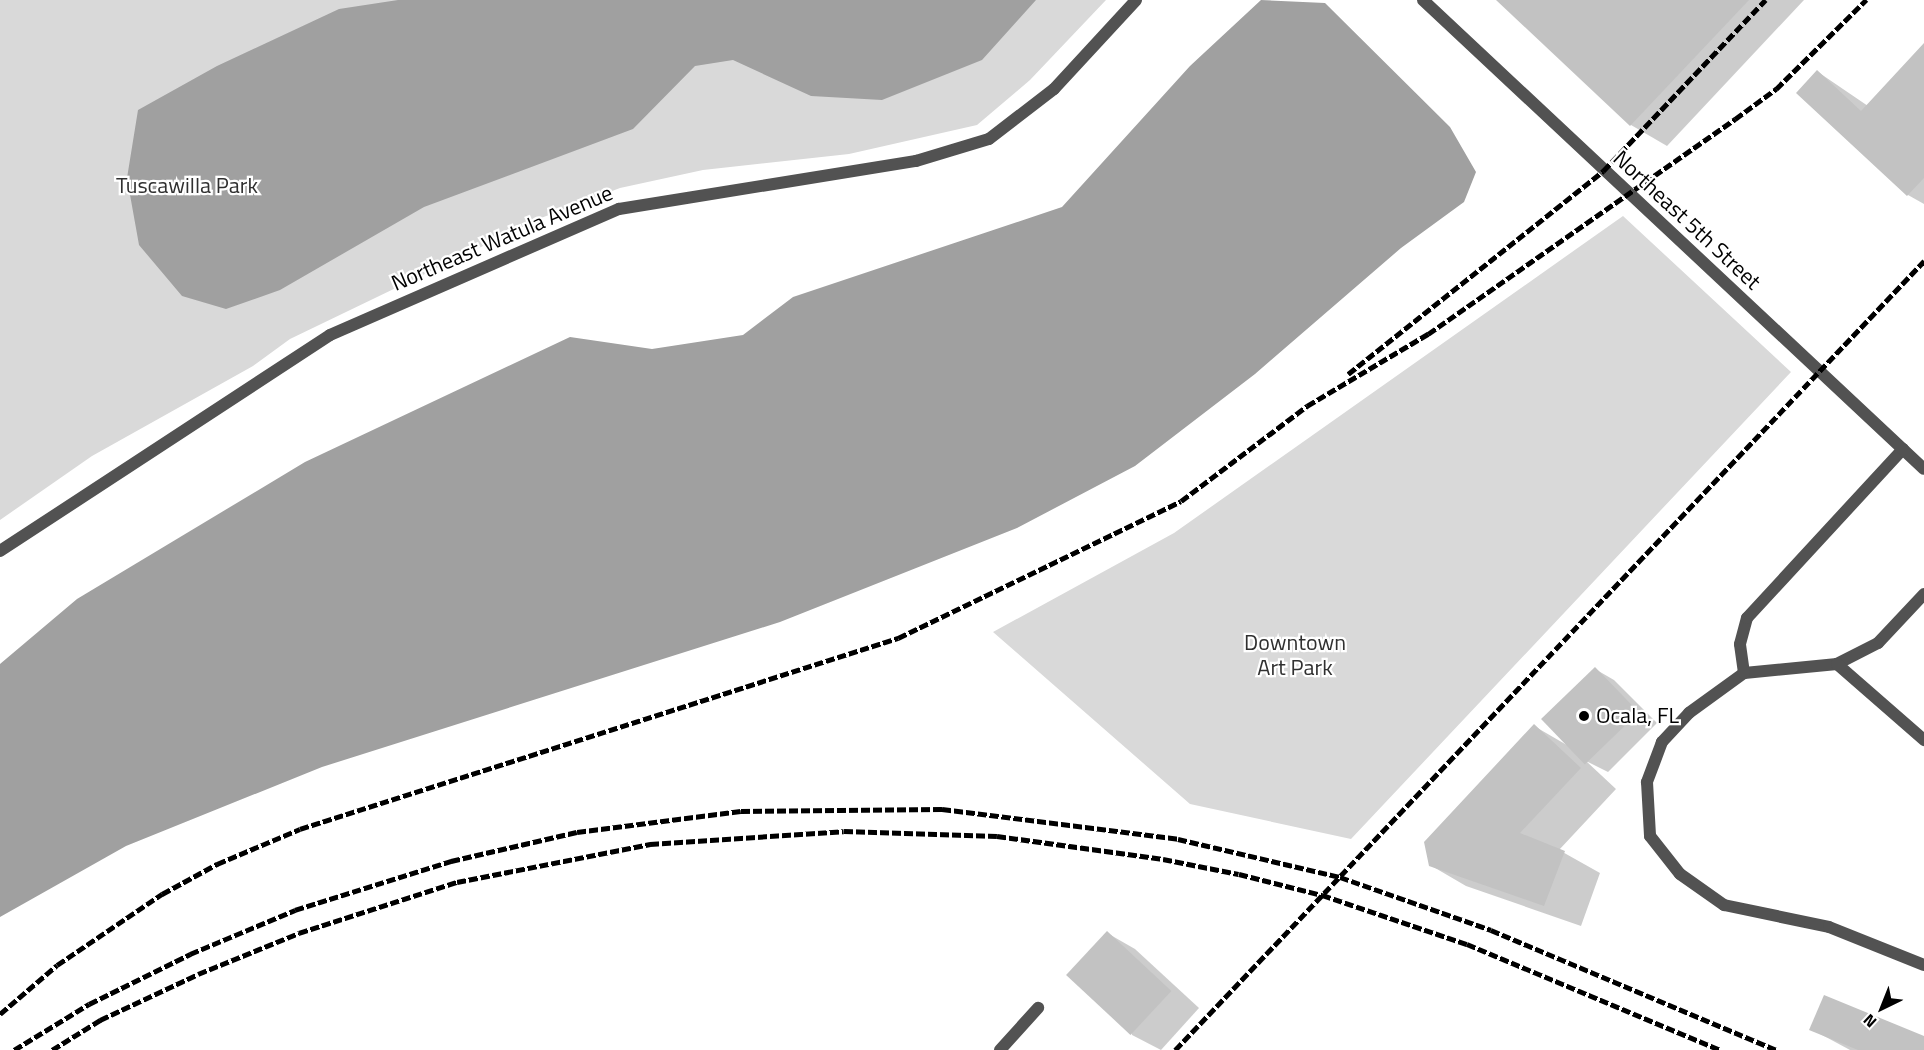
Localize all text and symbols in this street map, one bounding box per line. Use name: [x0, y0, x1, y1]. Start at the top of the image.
street label: Northeast 5th Street: [1608, 145, 1766, 295]
park label: Tuscawilla Park: [116, 173, 258, 199]
street label: Northeast Watula Avenue: [387, 179, 617, 297]
park label: Downtown Art Park: [1244, 629, 1346, 680]
place label: Ocala, FL: [1596, 703, 1679, 729]
marker: Ocala, FL: [1577, 709, 1591, 723]
north arrow: [1852, 978, 1912, 1038]
text: N: [1857, 1009, 1882, 1034]

